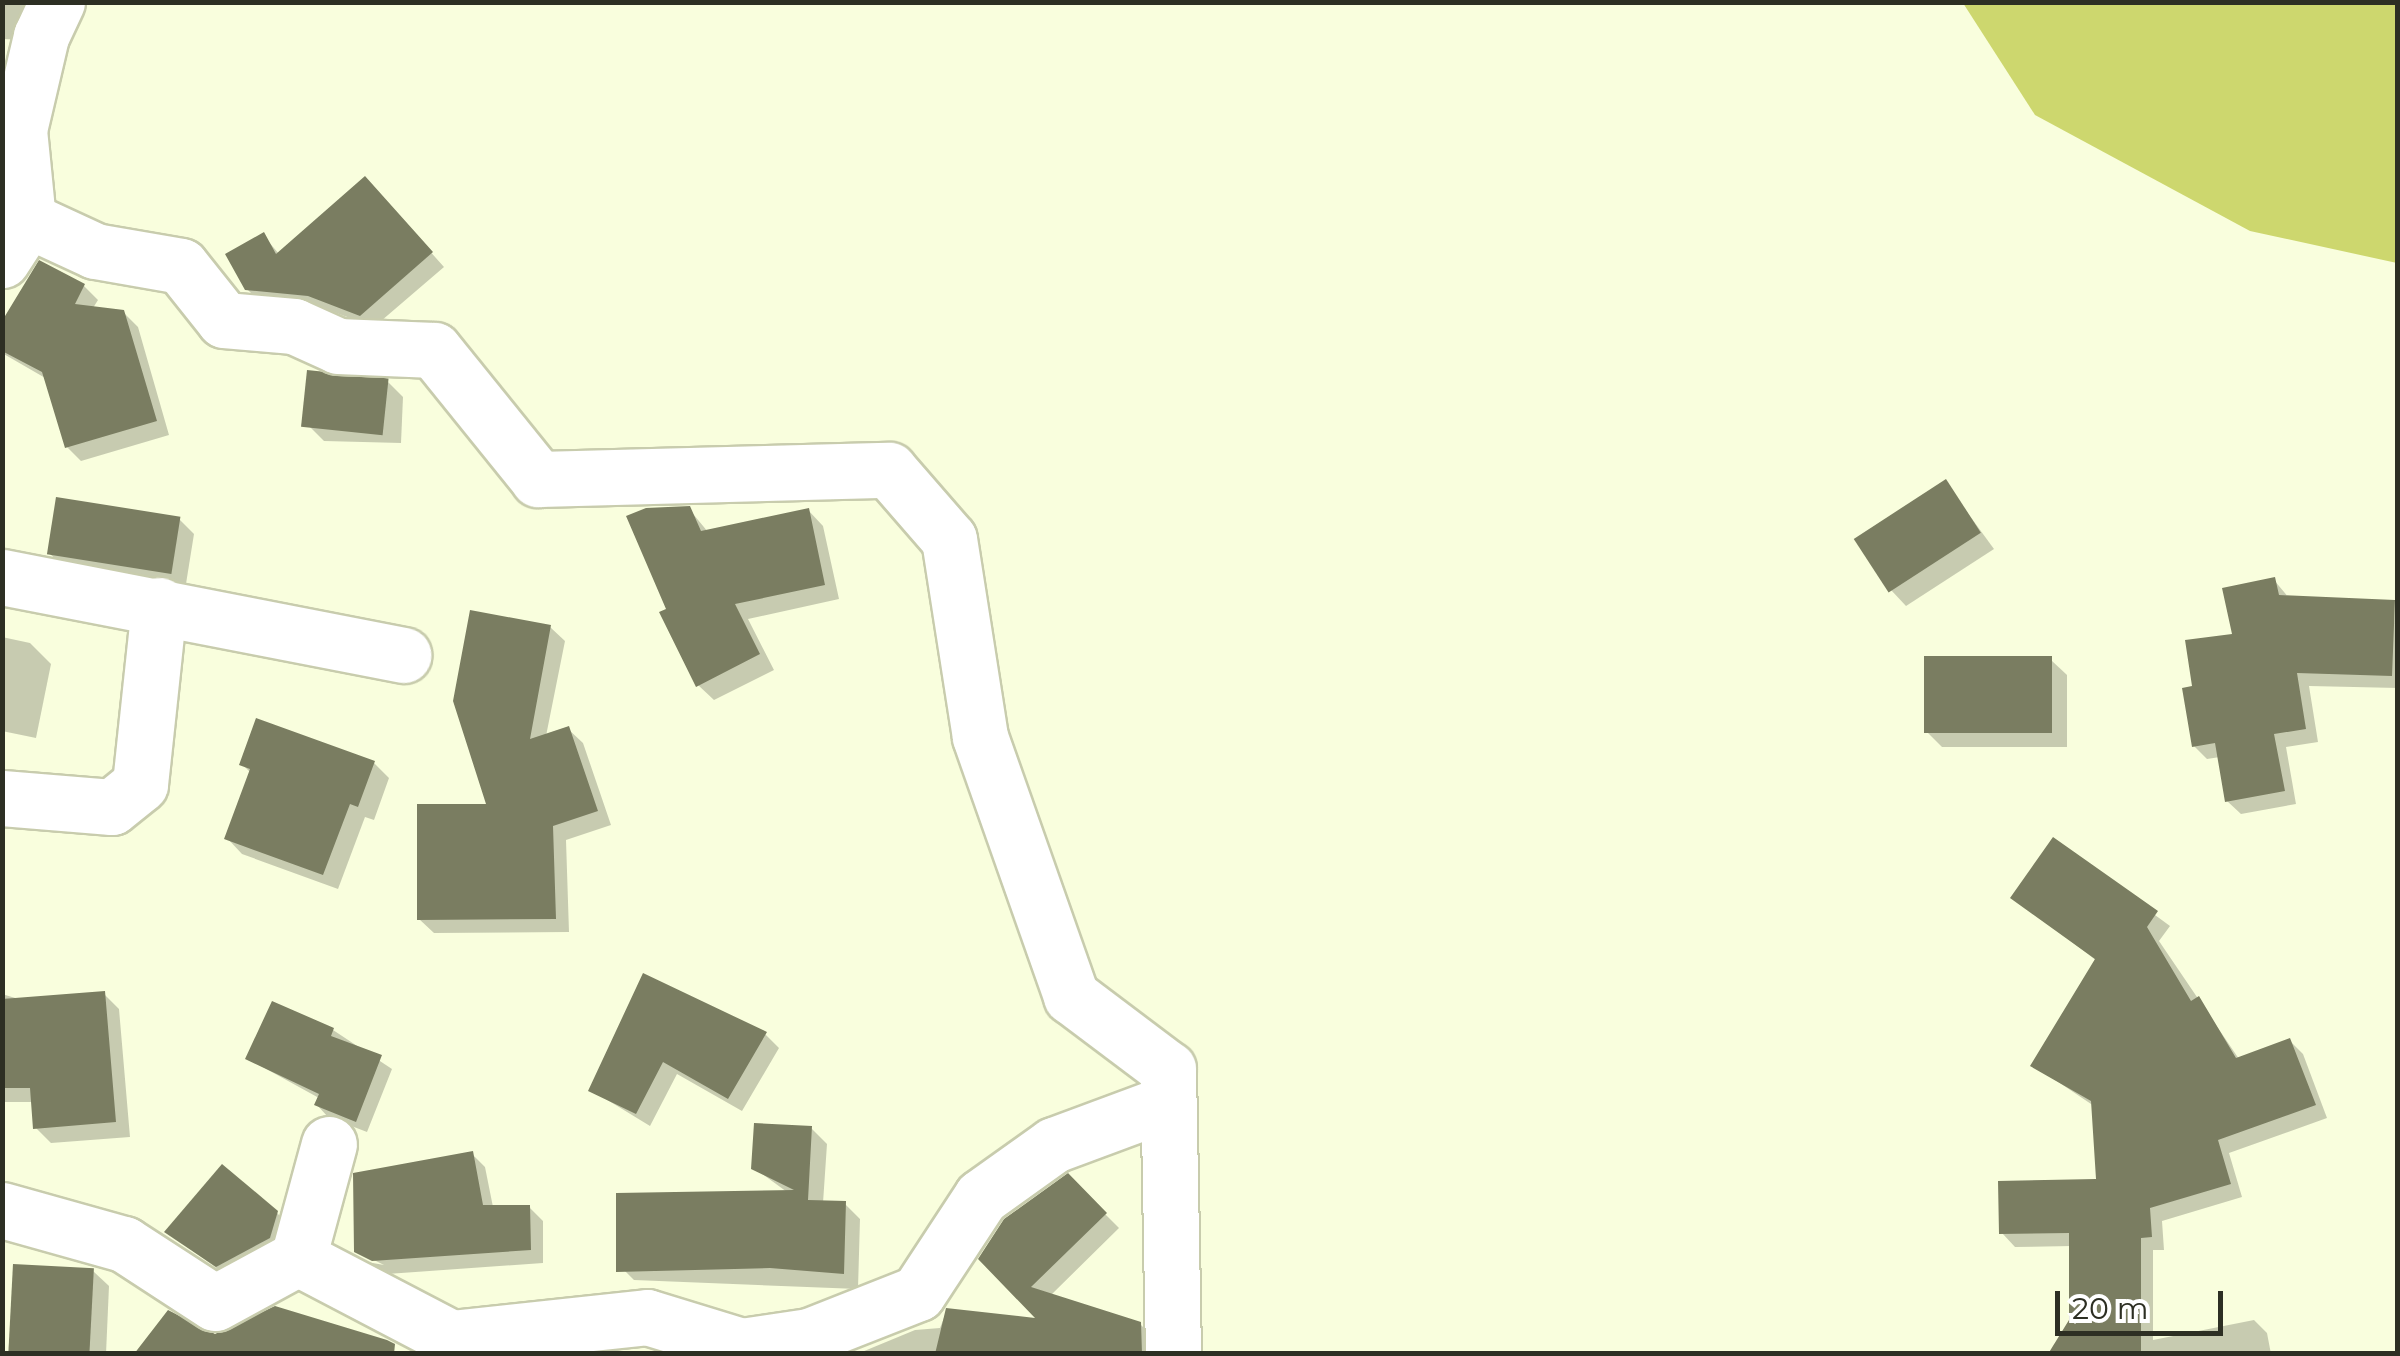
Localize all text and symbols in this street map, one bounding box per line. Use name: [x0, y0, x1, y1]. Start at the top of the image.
scale bar: [2060, 1271, 2228, 1333]
text: 20 m: [2072, 1290, 2149, 1327]

